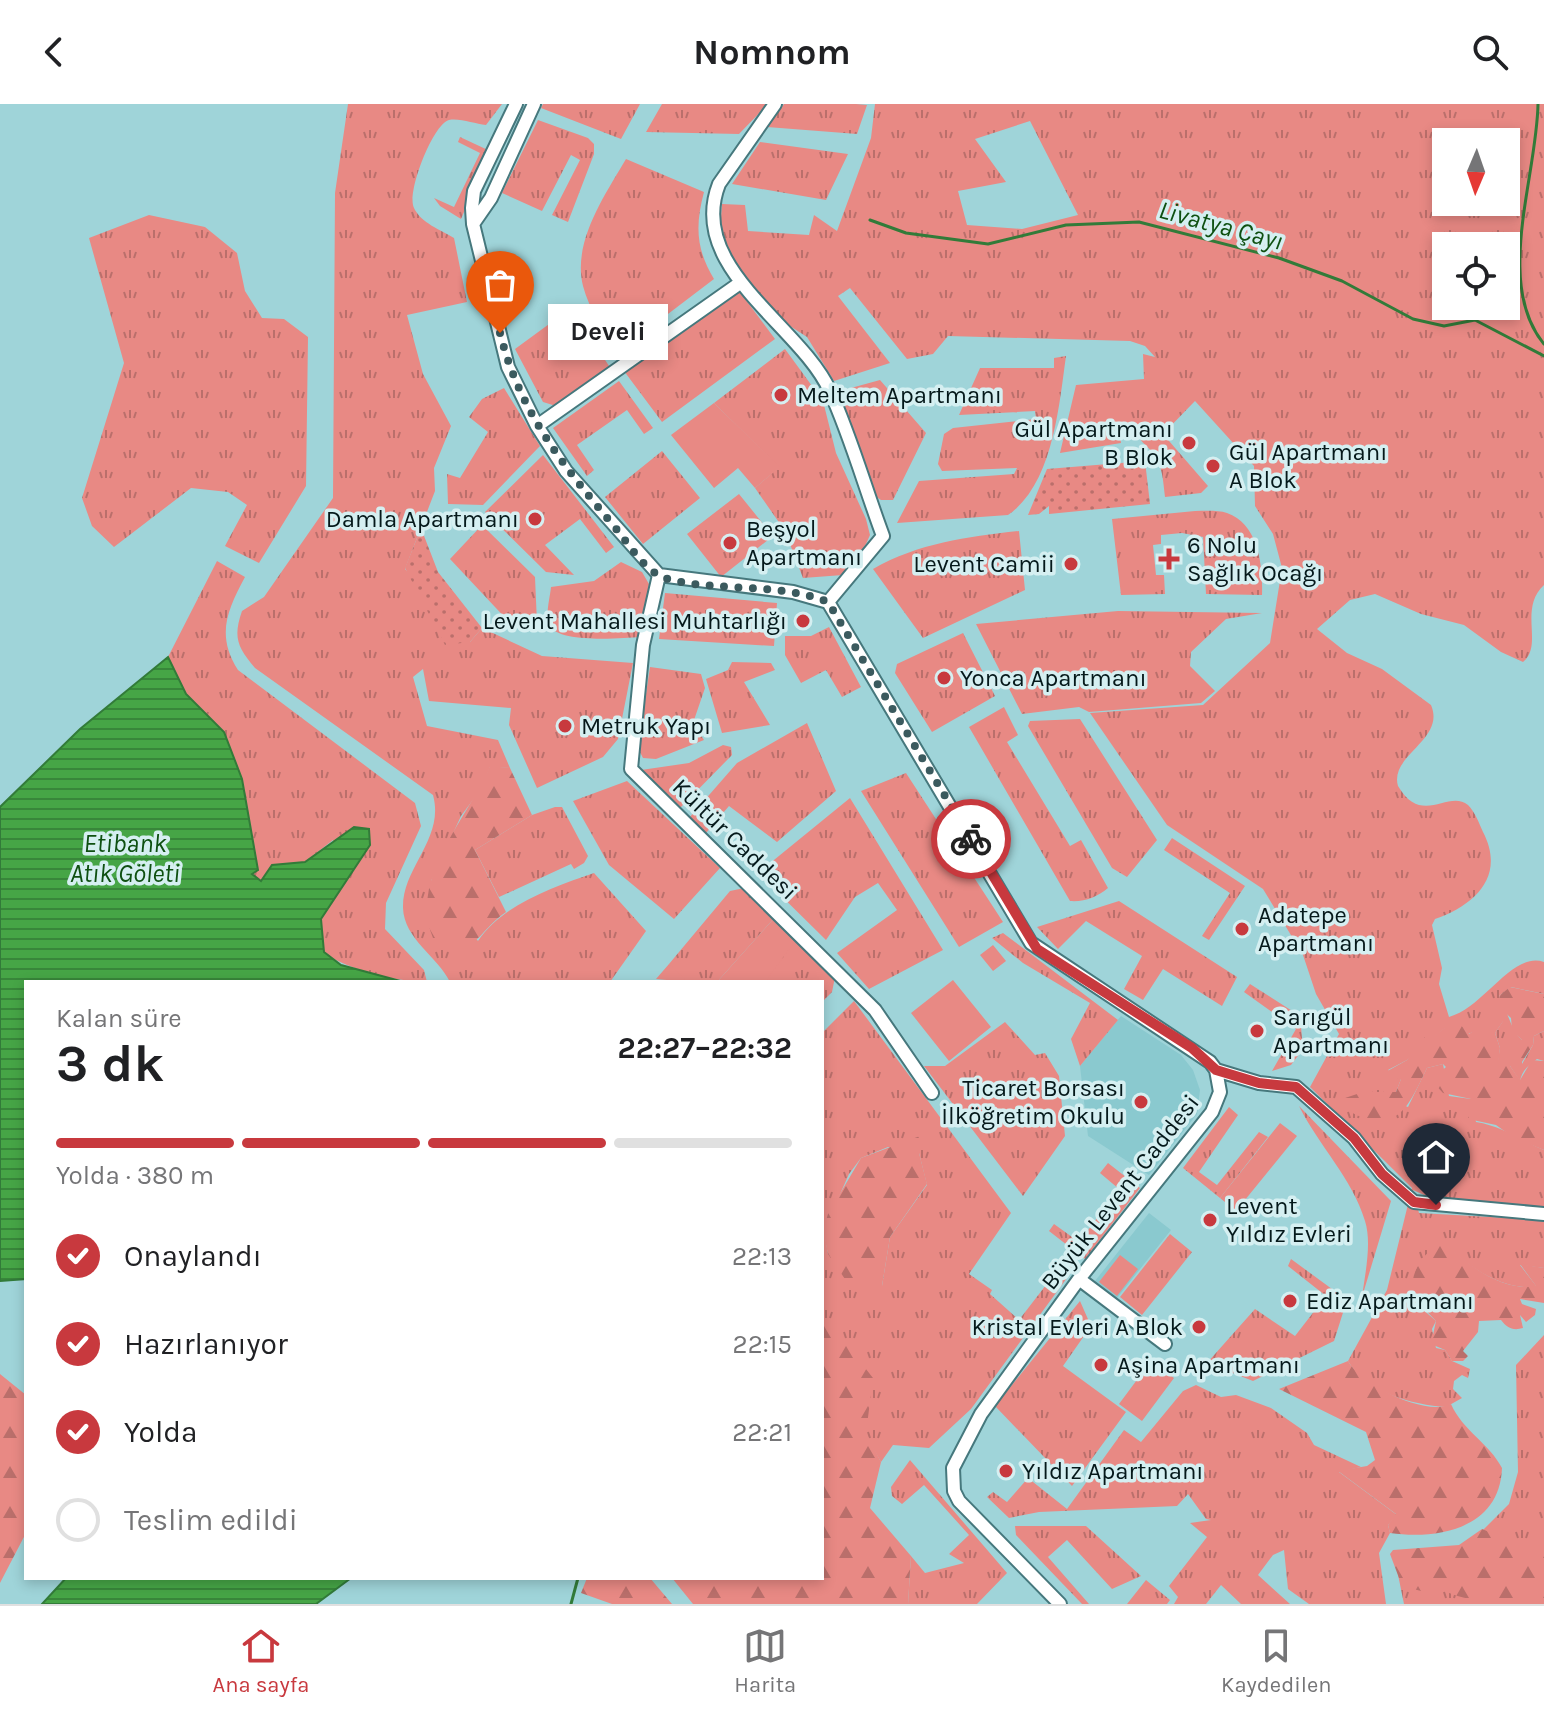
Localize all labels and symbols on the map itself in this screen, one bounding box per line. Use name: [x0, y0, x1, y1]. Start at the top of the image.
north arrow: [1432, 128, 1520, 216]
water label: Livatya Çayı: [1155, 194, 1286, 257]
pin: [466, 251, 534, 333]
callout: Develi: [548, 305, 668, 361]
place label: Meltem Apartmanı: [797, 381, 1002, 409]
marker: Meltem Apartmanı: [772, 386, 790, 404]
place label: Gül Apartmanı B Blok: [1015, 415, 1173, 471]
marker: Gül Apartmanı B Blok: [1180, 434, 1198, 452]
place label: Gül Apartmanı A Blok: [1229, 438, 1387, 494]
marker: Gül Apartmanı A Blok: [1204, 457, 1222, 475]
place label: Damla Apartmanı: [326, 505, 519, 533]
marker: Damla Apartmanı: [526, 510, 544, 528]
place label: Beşyol Apartmanı: [746, 515, 862, 571]
place label: 6 Nolu Sağlık Ocağı: [1187, 531, 1323, 587]
marker: Beşyol Apartmanı: [721, 534, 739, 552]
marker: 6 Nolu Sağlık Ocağı: [1158, 548, 1180, 570]
place label: Levent Camii: [913, 550, 1055, 578]
marker: Levent Camii: [1062, 555, 1080, 573]
place label: Levent Mahallesi Muhtarlığı: [483, 607, 787, 635]
marker: Levent Mahallesi Muhtarlığı: [794, 612, 812, 630]
place label: Yonca Apartmanı: [960, 664, 1147, 692]
marker: Yonca Apartmanı: [935, 669, 953, 687]
place label: Metruk Yapı: [581, 712, 711, 740]
marker: Metruk Yapı: [556, 717, 574, 735]
street label: Kültür Caddesi: [667, 773, 803, 905]
courier: [931, 799, 1011, 879]
water label: Etibank Atık Göleti: [70, 828, 180, 889]
place label: Adatepe Apartmanı: [1258, 901, 1374, 957]
marker: Adatepe Apartmanı: [1233, 920, 1251, 938]
place label: Sarıgül Apartmanı: [1273, 1003, 1389, 1059]
marker: Sarıgül Apartmanı: [1248, 1022, 1266, 1040]
place label: Ticaret Borsası İlköğretim Okulu: [941, 1074, 1125, 1130]
street label: Büyük Levent Caddesi: [1035, 1089, 1205, 1295]
marker: Ticaret Borsası İlköğretim Okulu: [1132, 1093, 1150, 1111]
pin: [1402, 1123, 1470, 1205]
place label: Levent Yıldız Evleri: [1226, 1192, 1352, 1248]
marker: Levent Yıldız Evleri: [1201, 1211, 1219, 1229]
place label: Ediz Apartmanı: [1306, 1287, 1474, 1315]
marker: Ediz Apartmanı: [1281, 1292, 1299, 1310]
place label: Kristal Evleri A Blok: [971, 1313, 1183, 1341]
marker: Kristal Evleri A Blok: [1190, 1318, 1208, 1336]
place label: Aşina Apartmanı: [1117, 1351, 1300, 1379]
marker: Aşina Apartmanı: [1092, 1356, 1110, 1374]
place label: Yıldız Apartmanı: [1022, 1457, 1204, 1485]
marker: Yıldız Apartmanı: [997, 1462, 1015, 1480]

